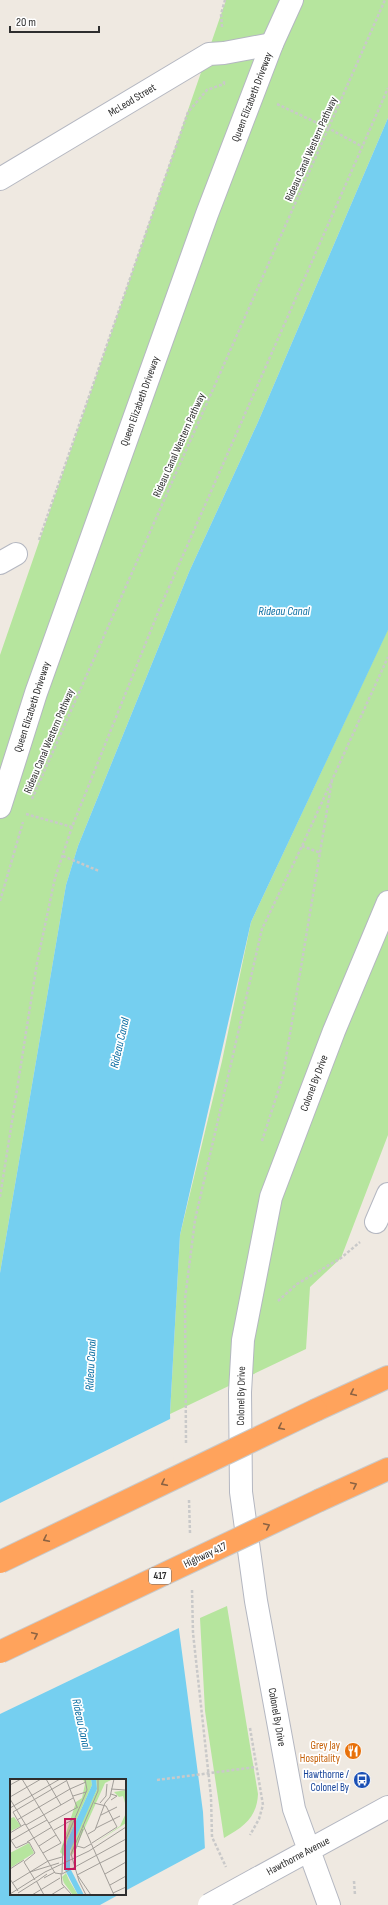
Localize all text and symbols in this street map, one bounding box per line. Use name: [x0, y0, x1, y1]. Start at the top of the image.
scale bar: [10, 8, 99, 34]
text: 20 m: [16, 15, 36, 30]
street label: Queen Elizabeth Driveway: [229, 50, 275, 144]
street label: McLeod Street: [106, 80, 159, 119]
street label: Rideau Canal Western Pathway: [282, 94, 340, 203]
street label: Queen Elizabeth Driveway: [118, 354, 163, 448]
street label: Rideau Canal Western Pathway: [150, 390, 208, 499]
water label: Rideau Canal: [258, 604, 311, 619]
street label: Queen Elizabeth Driveway: [11, 659, 53, 754]
street label: Rideau Canal Western Pathway: [21, 686, 77, 795]
water label: Rideau Canal: [107, 1015, 133, 1070]
street label: Colonel By Drive: [297, 1053, 331, 1113]
water label: Rideau Canal: [82, 1338, 100, 1391]
street label: Colonel By Drive: [234, 1366, 248, 1426]
one-way arrow: [349, 1388, 357, 1396]
one-way arrow: [278, 1422, 285, 1430]
one-way arrow: [160, 1478, 168, 1486]
one-way arrow: [350, 1482, 358, 1490]
one-way arrow: [262, 1523, 270, 1531]
one-way arrow: [43, 1534, 51, 1542]
street label: Highway 417: [182, 1539, 229, 1571]
road number: 417: [149, 1568, 171, 1584]
one-way arrow: [31, 1632, 39, 1640]
street label: Colonel By Drive: [265, 1687, 289, 1747]
water label: Rideau Canal: [68, 1697, 94, 1751]
place label: Grey Jay Hospitality: [300, 1739, 341, 1765]
restaurant icon: Grey Jay Hospitality: [343, 1741, 363, 1761]
place label: Hawthorne / Colonel By: [303, 1768, 350, 1794]
bus stop icon: Hawthorne / Colonel By: [352, 1770, 372, 1790]
inset map: [10, 1779, 126, 1895]
street label: Hawthorne Avenue: [264, 1834, 332, 1878]

